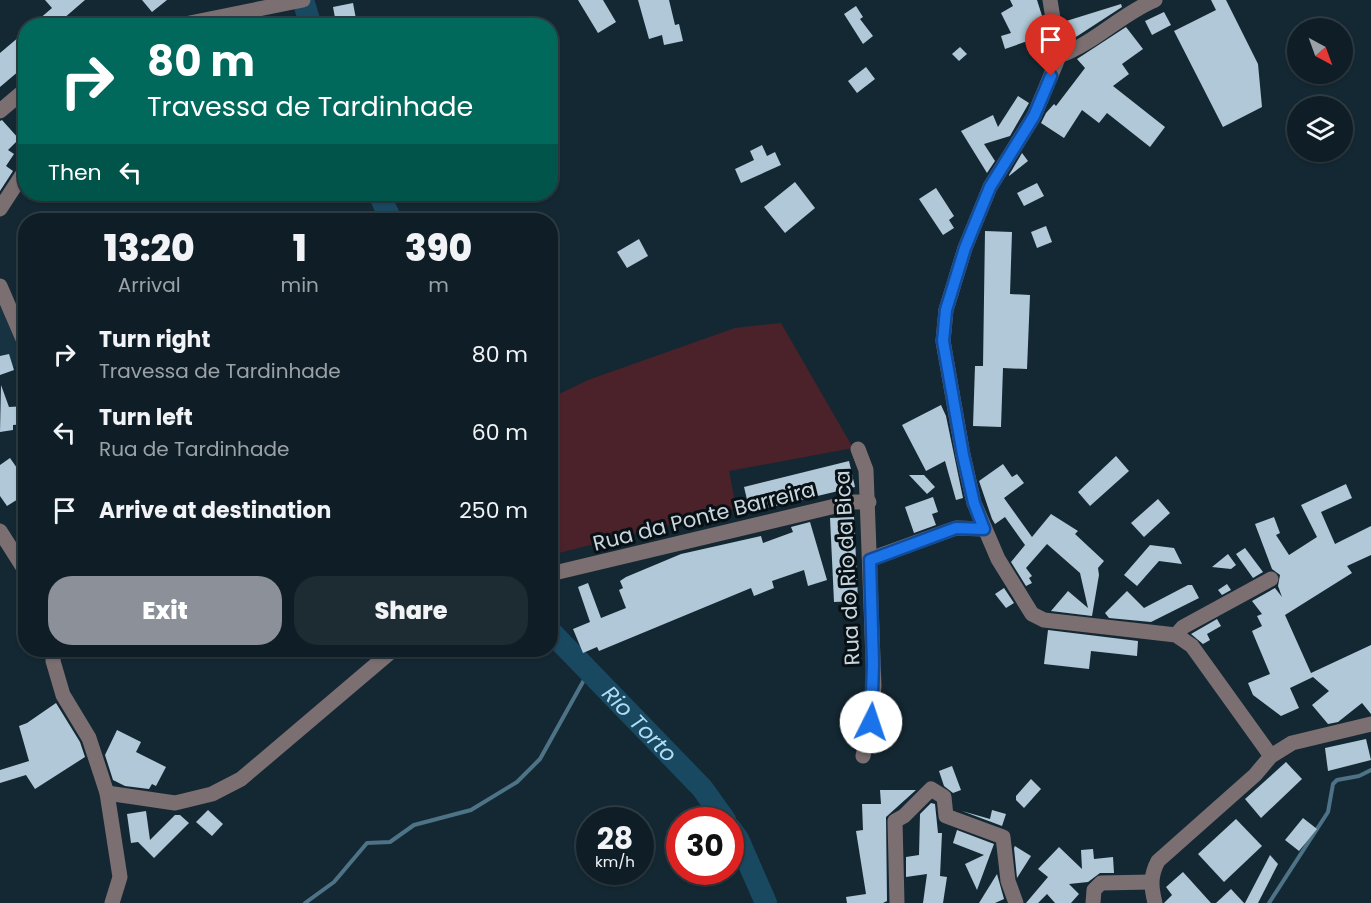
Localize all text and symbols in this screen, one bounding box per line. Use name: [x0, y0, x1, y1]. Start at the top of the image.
pin: [1025, 14, 1076, 76]
north arrow: [1287, 18, 1353, 84]
map controls: [1287, 18, 1353, 162]
icon: arrive: [1034, 23, 1067, 56]
text: 80 m: [147, 32, 255, 91]
icon: right: [48, 42, 126, 120]
text: Travessa de Tardinhade: [147, 88, 473, 125]
button: layers: [1287, 96, 1353, 162]
icon: left: [114, 156, 147, 189]
text: Then: [48, 157, 102, 188]
text: 13:20: [104, 223, 195, 274]
text: 1: [293, 223, 307, 274]
text: 390: [405, 223, 472, 274]
text: Arrival: [118, 271, 181, 299]
text: min: [281, 271, 319, 299]
text: m: [428, 271, 449, 299]
text: Turn right: [99, 324, 210, 355]
icon: right: [48, 338, 81, 371]
text: 80 m: [472, 339, 528, 370]
text: Travessa de Tardinhade: [99, 357, 341, 385]
text: Turn left: [99, 402, 193, 433]
icon: left: [48, 416, 81, 449]
text: 60 m: [472, 417, 528, 448]
text: Rua de Tardinhade: [99, 435, 289, 463]
street label: Rua do Rio da Bica: [827, 470, 867, 666]
street label: Rua da Ponte Barreira: [590, 474, 818, 558]
icon: arrive: [48, 494, 81, 527]
text: Arrive at destination: [99, 495, 331, 526]
text: 250 m: [459, 495, 528, 526]
button: Exit: [48, 576, 282, 645]
button: Share: [294, 576, 528, 645]
water label: Rio Torto: [595, 678, 684, 769]
position arrow: [839, 690, 903, 754]
speed limit sign: 30: [666, 807, 744, 885]
text: 28: [597, 817, 633, 860]
text: km/h: [595, 851, 635, 872]

